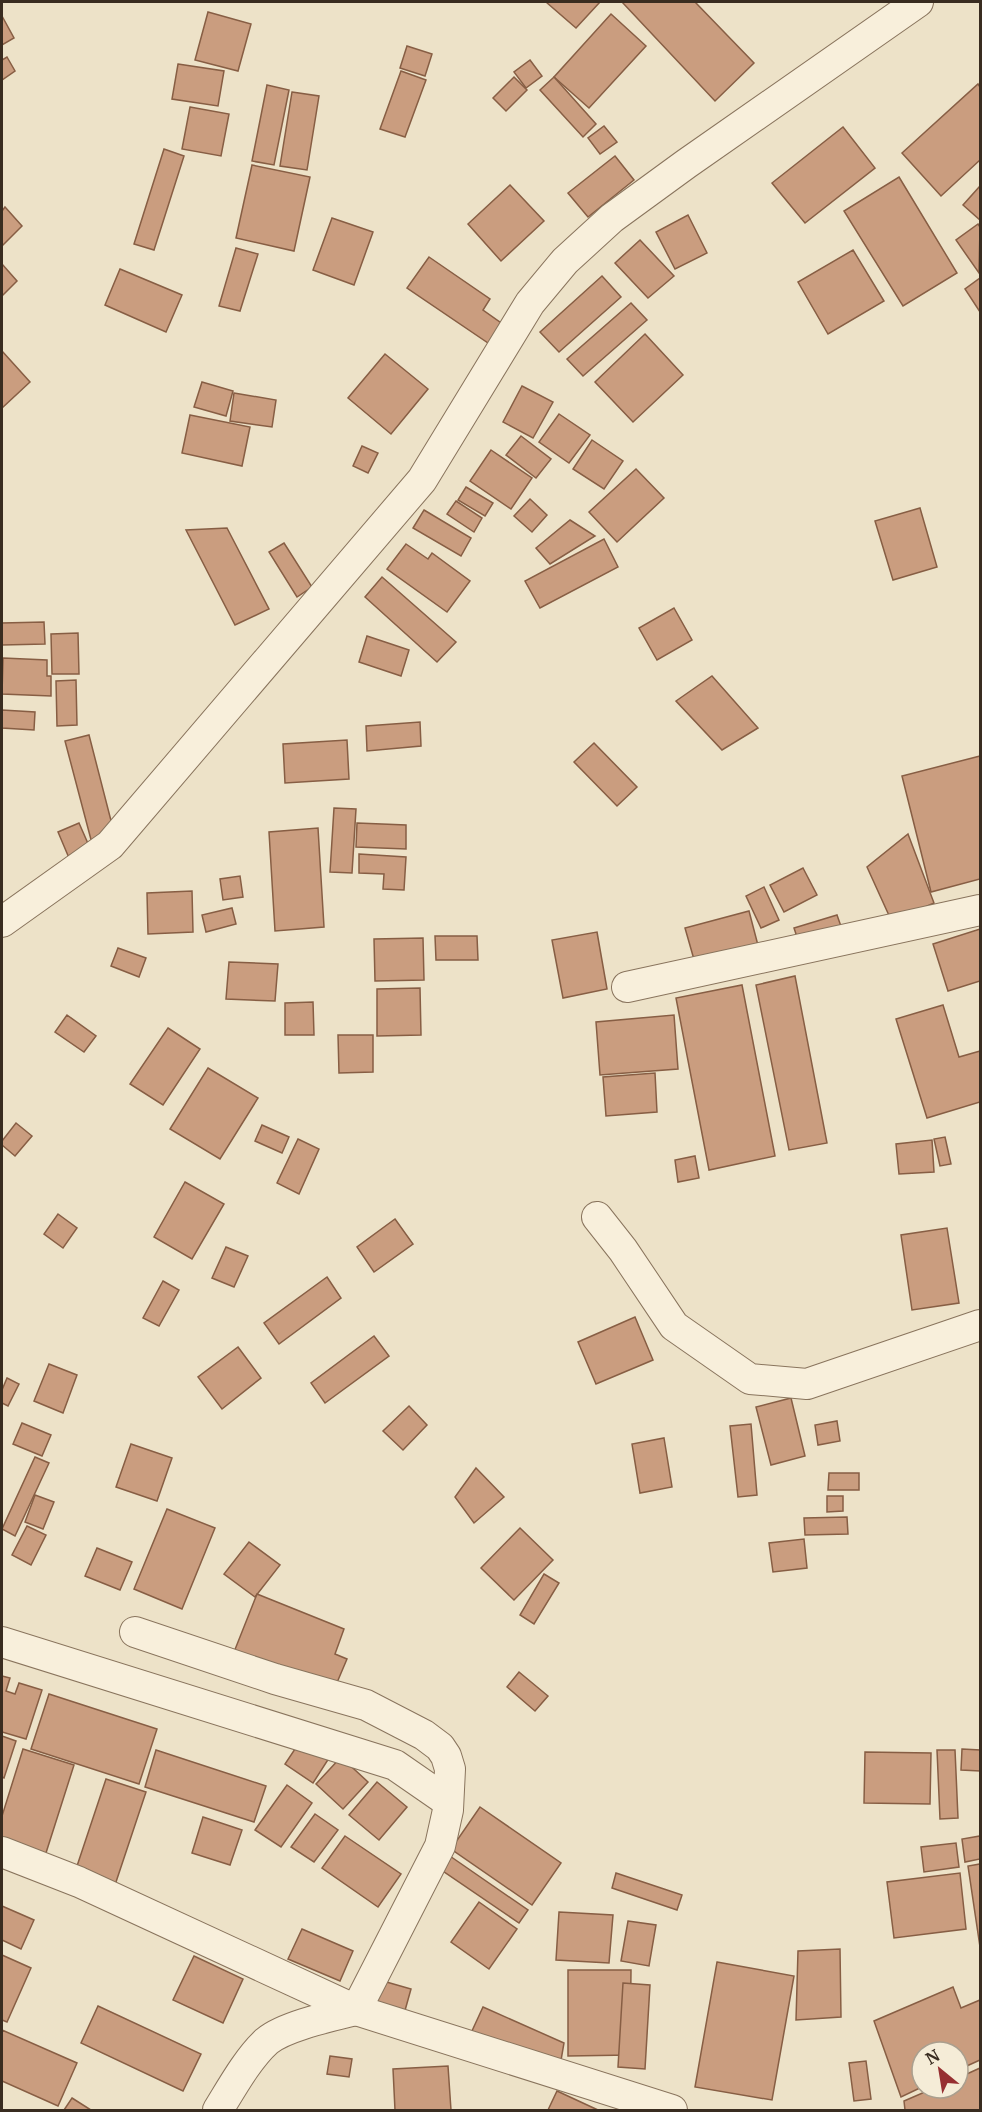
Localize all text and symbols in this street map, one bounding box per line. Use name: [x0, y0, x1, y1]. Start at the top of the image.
north arrow: [910, 2040, 970, 2100]
text: N: [922, 2045, 943, 2069]

